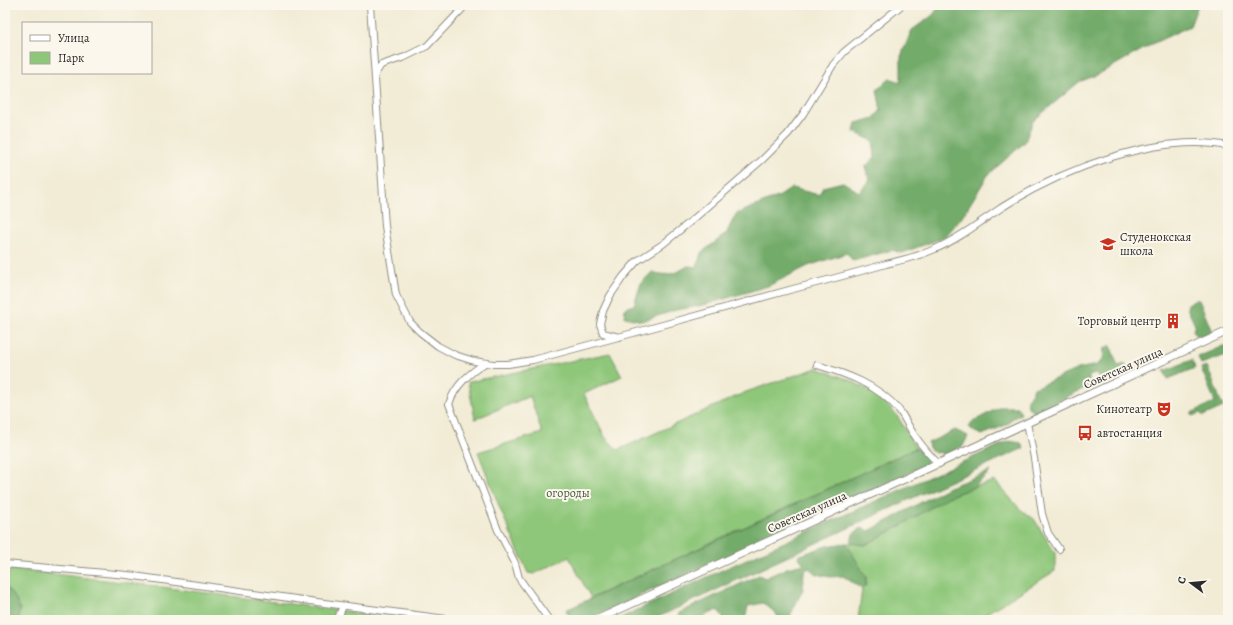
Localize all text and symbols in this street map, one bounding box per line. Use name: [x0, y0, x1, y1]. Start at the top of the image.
legend: [22, 22, 152, 74]
text: Улица: [58, 30, 90, 46]
text: Парк: [58, 50, 84, 66]
place label: Студенокская школа: [1120, 229, 1191, 259]
school or university icon: Студенокская школа: [1099, 235, 1117, 253]
building icon: Торговый центр: [1164, 312, 1182, 330]
place label: Торговый центр: [1078, 313, 1161, 329]
street label: Советская улица: [1081, 343, 1166, 393]
theatre icon: Кинотеатр: [1155, 400, 1173, 418]
place label: Кинотеатр: [1096, 401, 1152, 417]
bus stop icon: автостанция: [1076, 424, 1094, 442]
place label: автостанция: [1097, 425, 1162, 441]
park label: огороды: [546, 485, 590, 501]
street label: Советская улица: [765, 487, 850, 537]
north arrow: [1171, 563, 1211, 603]
text: С: [1174, 575, 1190, 586]

